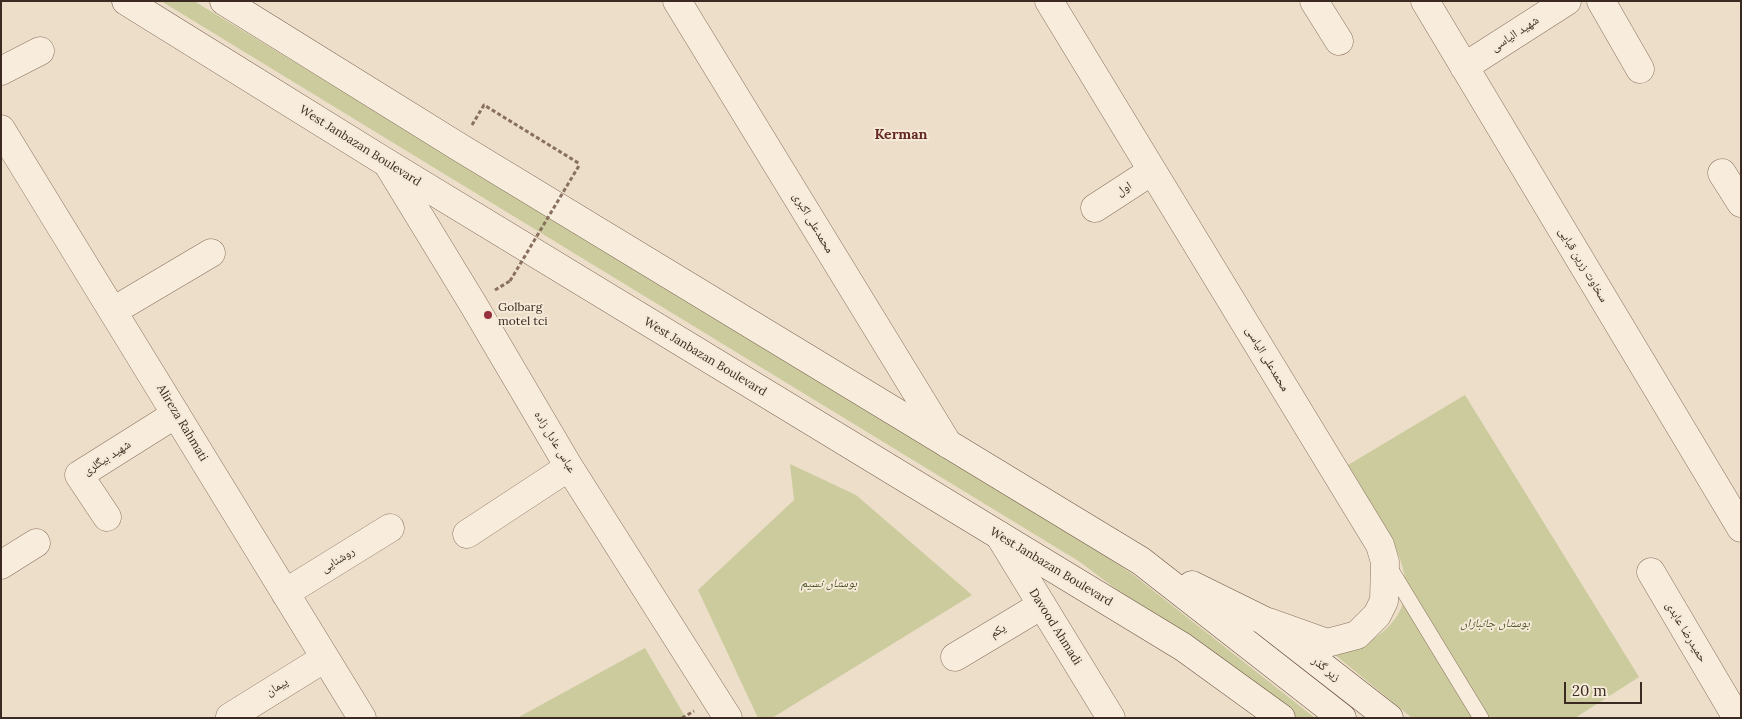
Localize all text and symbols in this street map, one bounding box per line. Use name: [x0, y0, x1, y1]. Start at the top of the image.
street label: شهید الیاسی: [1488, 13, 1542, 55]
street label: West Janbazan Boulevard: [296, 103, 424, 189]
district label: Kerman: [875, 127, 927, 143]
street label: اول: [1114, 179, 1134, 199]
street label: محمدعلی اکبری: [789, 190, 837, 256]
street label: سخاوت زرین قبایی: [1555, 225, 1611, 305]
place label: Golbarg motel tci: [498, 301, 548, 329]
marker: Golbarg motel tci: [482, 309, 494, 321]
street label: West Janbazan Boulevard: [641, 315, 769, 399]
street label: محمدعلی الیاسی: [1242, 324, 1292, 394]
street label: Alireza Rahmati: [153, 382, 211, 464]
street label: عباس عادل زاده: [531, 408, 579, 476]
street label: شهید بیگلری: [80, 437, 134, 479]
street label: West Janbazan Boulevard: [987, 525, 1115, 609]
street label: روشنایی: [318, 544, 358, 576]
park label: بوستان نسیم: [801, 577, 857, 591]
street label: Davood Ahmadi: [1026, 586, 1084, 668]
street label: حمیدرضا عابدی: [1662, 599, 1710, 665]
park label: بوستان جانبازان: [1460, 617, 1530, 631]
street label: یکم: [987, 621, 1009, 641]
street label: زیر گذر: [1309, 653, 1343, 685]
scale bar: [1567, 672, 1644, 704]
street label: پیمان: [263, 675, 291, 699]
text: 20 m: [1572, 681, 1607, 700]

